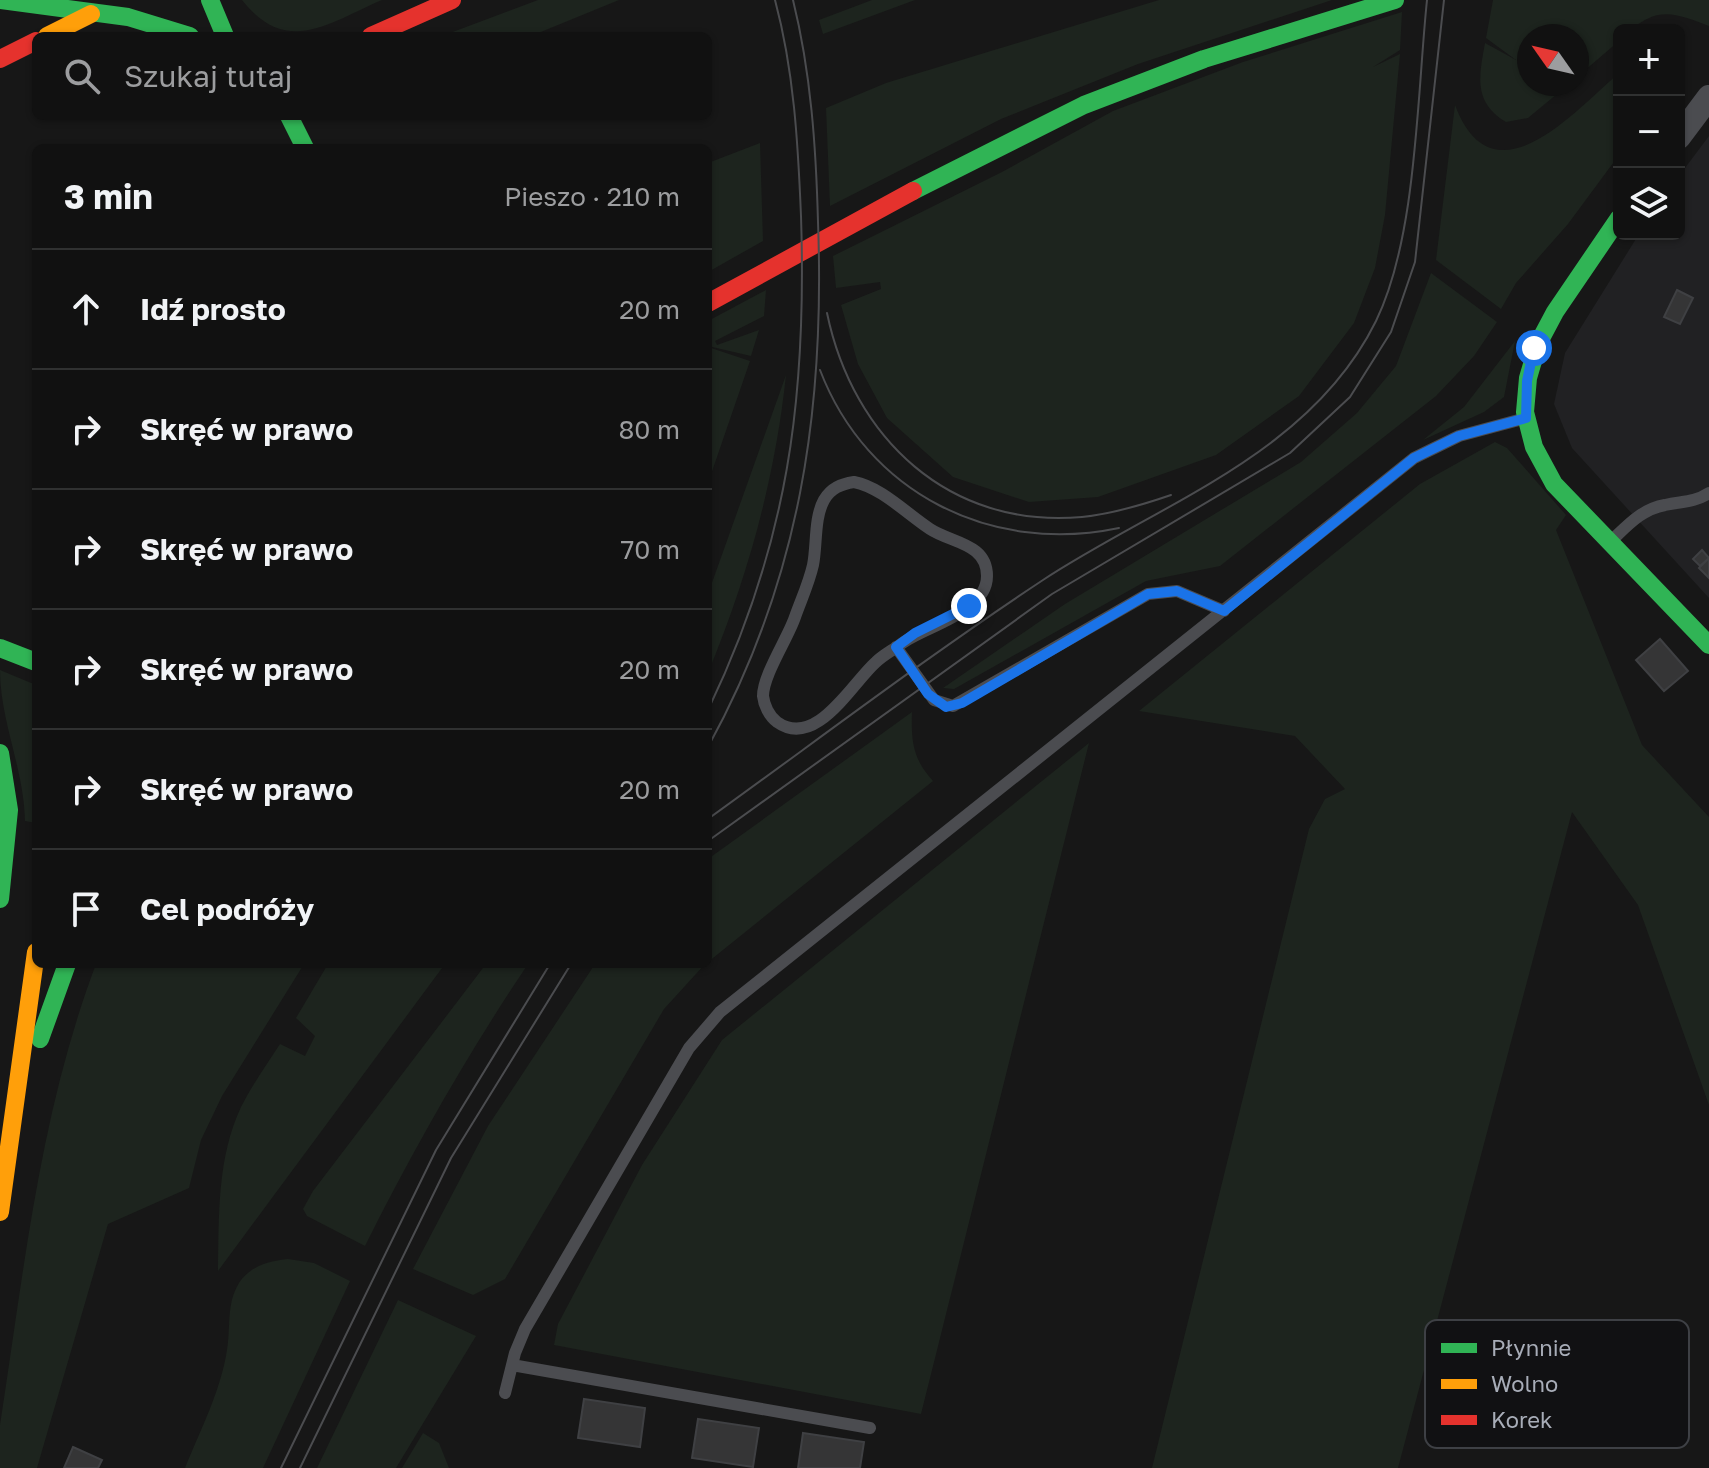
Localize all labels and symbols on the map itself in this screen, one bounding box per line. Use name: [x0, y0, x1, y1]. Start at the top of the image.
north arrow: [1517, 24, 1589, 96]
route start: [1516, 330, 1552, 366]
route end: [951, 588, 987, 624]
legend: [1425, 1320, 1689, 1448]
text: Płynnie: [1491, 1334, 1571, 1361]
text: Wolno: [1491, 1370, 1558, 1397]
text: Korek: [1491, 1406, 1553, 1433]

